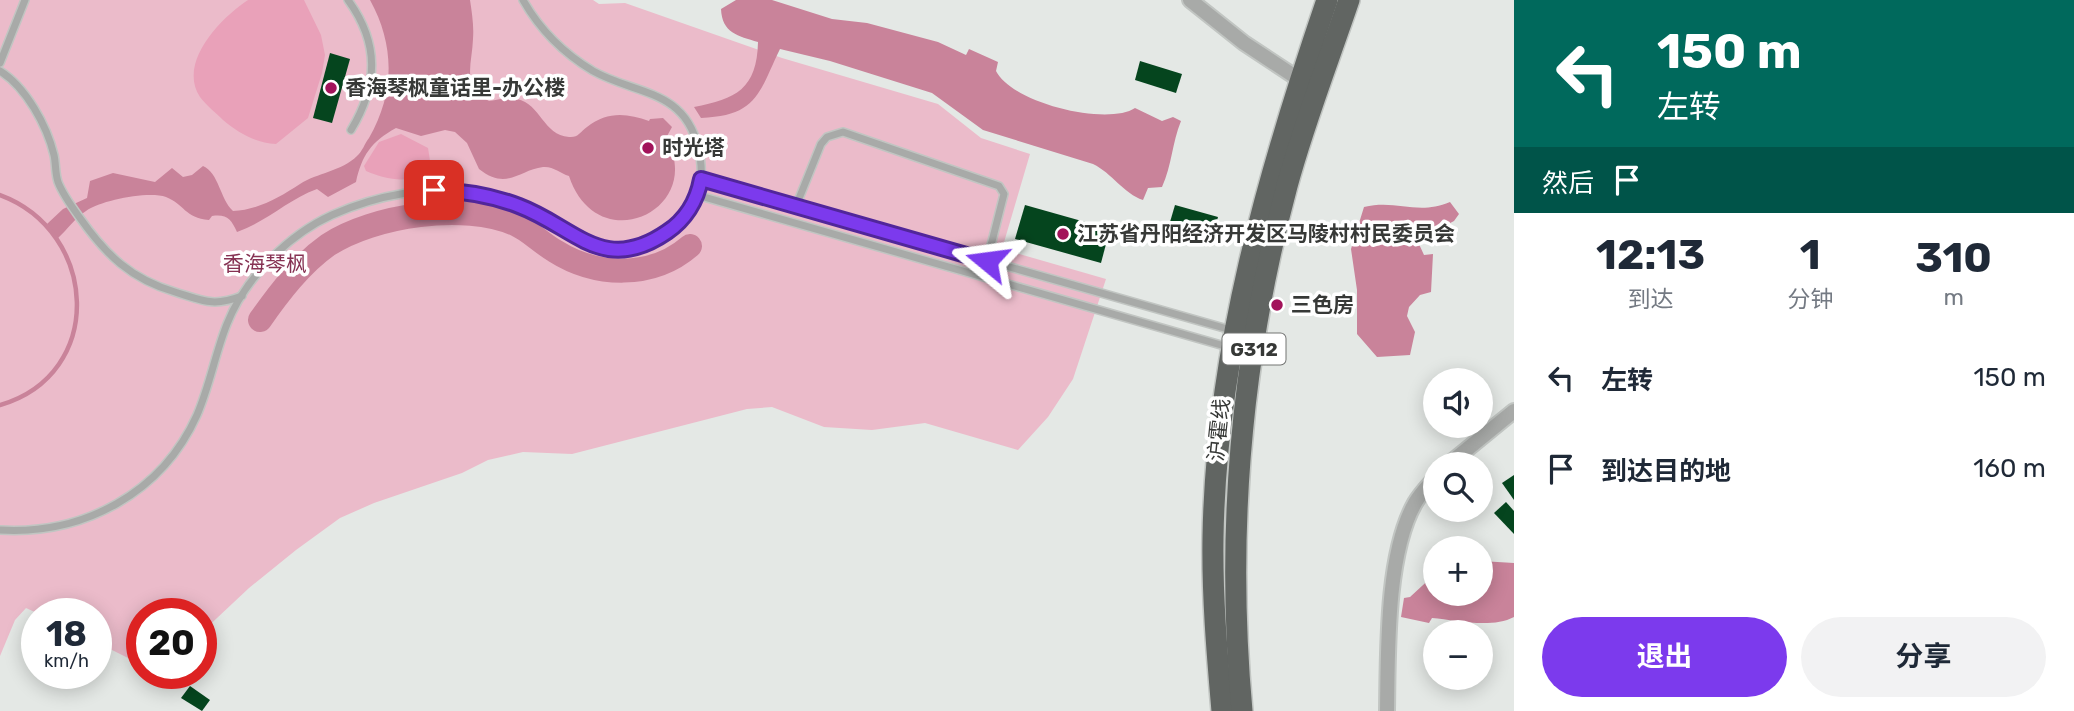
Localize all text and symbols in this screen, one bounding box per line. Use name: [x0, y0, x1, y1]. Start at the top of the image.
text: 150 m: [1657, 22, 1802, 80]
icon: left: [1542, 28, 1633, 119]
place label: 香海琴枫童话里-办公楼: [345, 75, 565, 100]
marker: 香海琴枫童话里-办公楼: [323, 80, 339, 96]
text: 左转: [1657, 88, 1721, 126]
place label: 时光塔: [662, 135, 725, 160]
marker: 时光塔: [640, 140, 656, 156]
pin: [404, 160, 464, 220]
icon: arrive: [1608, 161, 1646, 199]
text: 然后: [1542, 168, 1594, 199]
icon: arrive: [415, 171, 453, 209]
place label: 江苏省丹阳经济开发区马陵村村民委员会: [1077, 221, 1455, 246]
position arrow: [950, 224, 1024, 298]
marker: 江苏省丹阳经济开发区马陵村村民委员会: [1055, 226, 1071, 242]
text: 12:13: [1596, 230, 1705, 280]
text: 1: [1800, 230, 1821, 280]
text: 310: [1915, 233, 1992, 283]
park label: 香海琴枫: [223, 251, 307, 276]
text: m: [1943, 283, 1964, 311]
text: 到达: [1628, 285, 1674, 313]
text: 分钟: [1787, 285, 1833, 313]
place label: 三色房: [1291, 292, 1354, 317]
marker: 三色房: [1269, 297, 1285, 313]
road number: G312: [1222, 334, 1286, 364]
icon: left: [1542, 359, 1580, 397]
text: 150 m: [1973, 362, 2046, 393]
text: 左转: [1601, 365, 1653, 396]
map controls: [1423, 368, 1493, 690]
button: sound: [1423, 368, 1493, 438]
street label: 沪霍线: [1203, 397, 1234, 463]
icon: arrive: [1542, 450, 1580, 488]
button: search: [1423, 452, 1493, 522]
text: 160 m: [1973, 453, 2046, 484]
text: 到达目的地: [1601, 456, 1731, 487]
button: +: [1423, 536, 1493, 606]
speed limit sign: 20: [126, 598, 217, 689]
text: 18: [46, 613, 87, 655]
button: 退出: [1542, 617, 1787, 697]
button: 分享: [1801, 617, 2046, 697]
button: −: [1423, 620, 1493, 690]
text: km/h: [44, 650, 89, 672]

